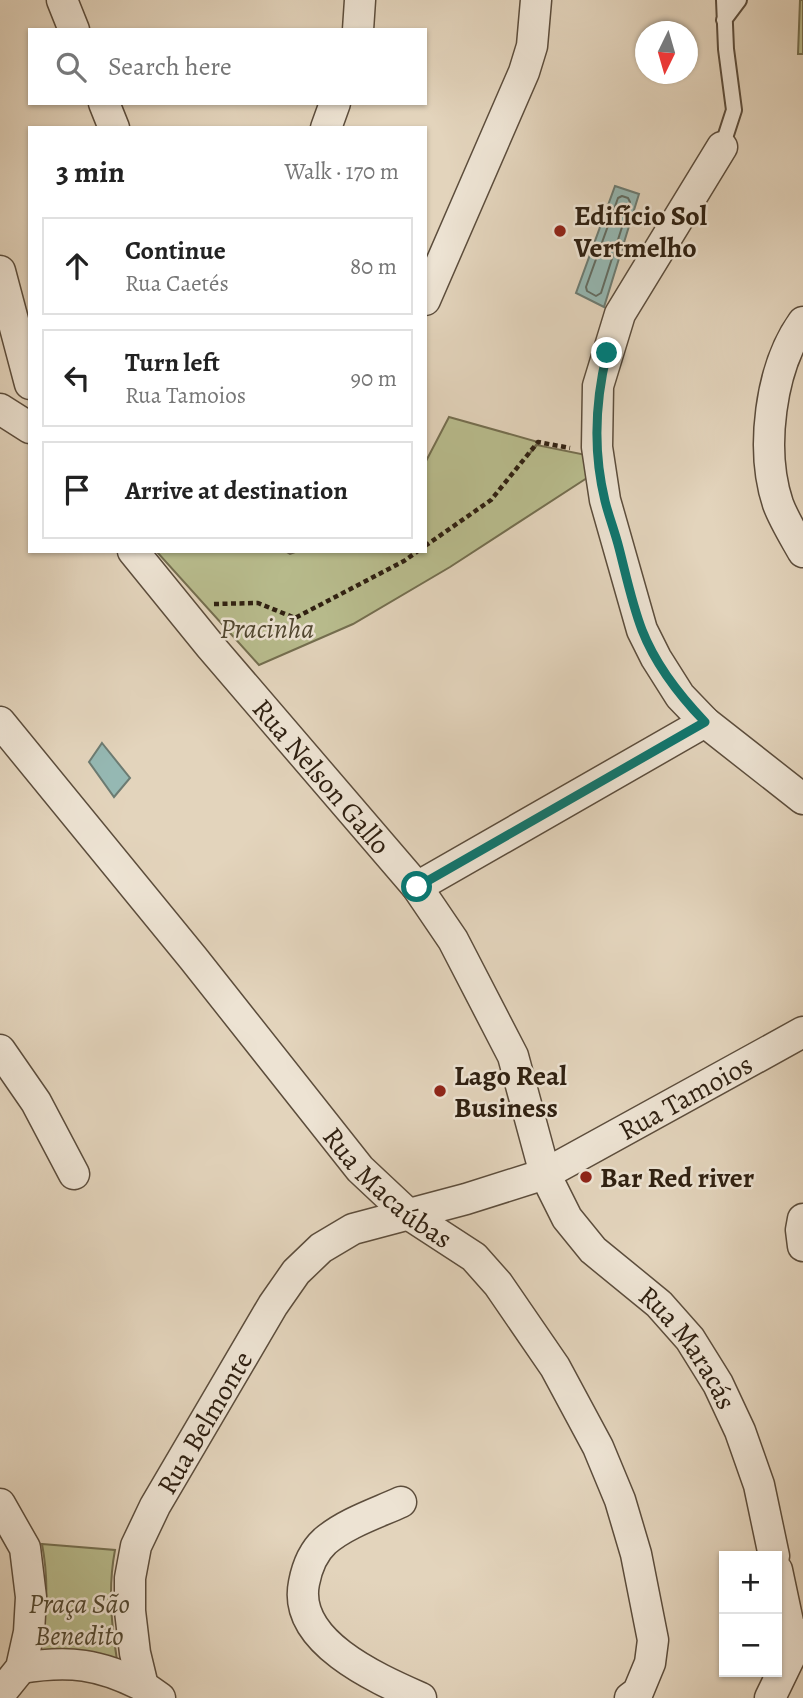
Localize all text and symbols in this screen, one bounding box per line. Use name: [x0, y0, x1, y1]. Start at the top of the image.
north arrow: [635, 21, 698, 84]
search box: [28, 28, 427, 105]
icon: search: [52, 48, 90, 86]
text: Search here: [108, 49, 232, 84]
text: 3 min: [56, 152, 125, 192]
text: Walk · 170 m: [285, 156, 399, 187]
place label: Edifício Sol Vertmelho: [573, 197, 708, 267]
marker: Edifício Sol Vertmelho: [552, 223, 568, 239]
text: Continue: [125, 233, 226, 268]
icon: ahead: [58, 247, 96, 285]
text: 80 m: [350, 251, 397, 282]
text: Rua Caetés: [125, 268, 229, 299]
route end: [591, 337, 622, 368]
text: Turn left: [125, 345, 220, 380]
icon: left: [58, 359, 96, 397]
text: 90 m: [351, 363, 397, 394]
text: Rua Tamoios: [125, 380, 246, 411]
icon: arrive: [58, 471, 96, 509]
text: Arrive at destination: [125, 473, 348, 508]
park label: Pracinha: [220, 610, 314, 648]
street label: Rua Nelson Gallo: [243, 691, 399, 863]
route start: [401, 871, 432, 902]
street label: Rua Tamoios: [612, 1045, 760, 1150]
place label: Lago Real Business: [454, 1057, 567, 1127]
marker: Lago Real Business: [432, 1083, 448, 1099]
street label: Rua Macaúbas: [314, 1119, 459, 1258]
place label: Bar Red river: [600, 1159, 755, 1197]
marker: Bar Red river: [578, 1169, 594, 1185]
street label: Rua Maracás: [630, 1277, 745, 1416]
street label: Rua Belmonte: [148, 1344, 262, 1502]
map controls: [719, 1551, 782, 1677]
button: +: [719, 1551, 782, 1614]
park label: Praça São Benedito: [28, 1585, 130, 1655]
button: −: [719, 1614, 782, 1677]

